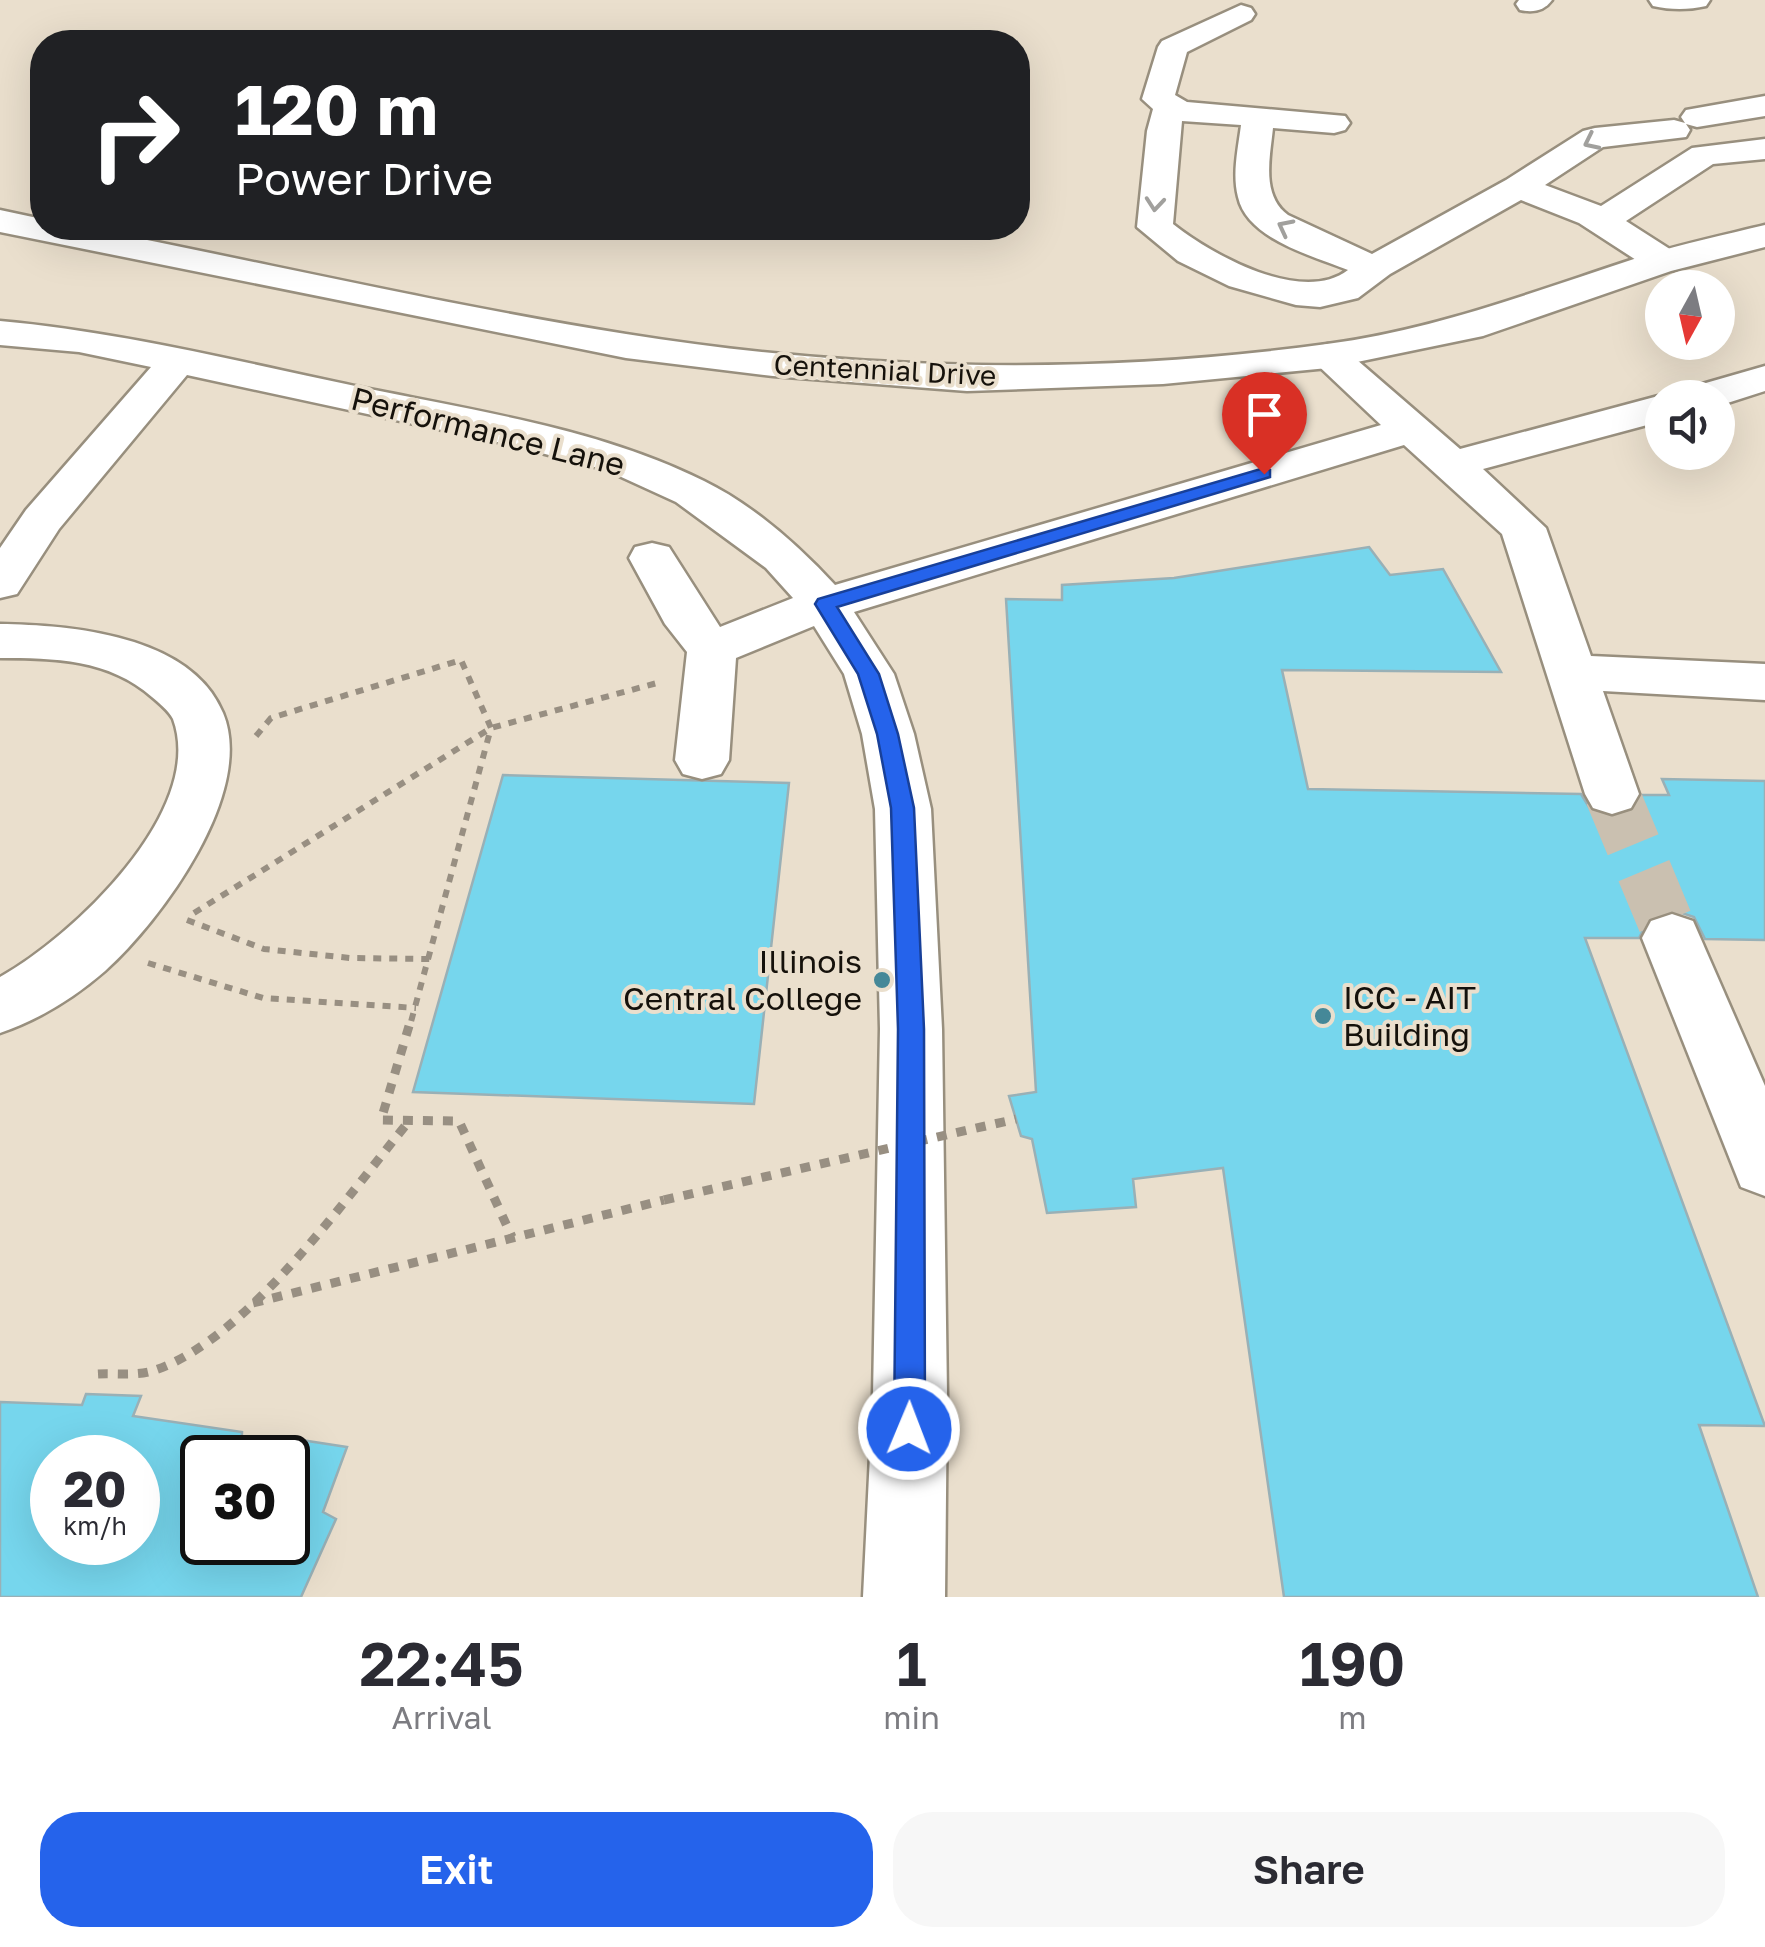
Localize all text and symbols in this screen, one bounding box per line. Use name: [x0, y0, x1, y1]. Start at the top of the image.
text: 120 m: [235, 66, 438, 150]
icon: right: [70, 70, 200, 200]
one-way arrow: [1583, 130, 1601, 150]
text: Power Drive: [235, 151, 493, 205]
one-way arrow: [1145, 197, 1167, 213]
one-way arrow: [1278, 220, 1296, 239]
north arrow: [1645, 270, 1735, 360]
map controls: [1645, 270, 1735, 470]
street label: Centennial Drive: [773, 347, 997, 392]
pin: [1222, 372, 1307, 475]
street label: Performance Lane: [348, 379, 629, 483]
button: sound: [1645, 380, 1735, 470]
icon: arrive: [1237, 387, 1292, 442]
place label: Illinois Central College: [623, 942, 862, 1017]
marker: Illinois Central College: [871, 969, 893, 991]
place label: ICC - AIT Building: [1343, 978, 1476, 1053]
marker: ICC - AIT Building: [1312, 1005, 1334, 1027]
position arrow: [857, 1377, 961, 1481]
speed limit sign: 30: [180, 1435, 310, 1565]
text: 20: [63, 1458, 126, 1518]
text: km/h: [63, 1510, 127, 1541]
text: 22:45: [360, 1627, 524, 1699]
text: 1: [896, 1627, 927, 1699]
text: 190: [1299, 1627, 1405, 1699]
text: Arrival: [391, 1698, 492, 1736]
text: min: [883, 1698, 940, 1736]
text: m: [1338, 1698, 1367, 1736]
button: Exit: [40, 1812, 873, 1927]
button: Share: [893, 1812, 1725, 1927]

